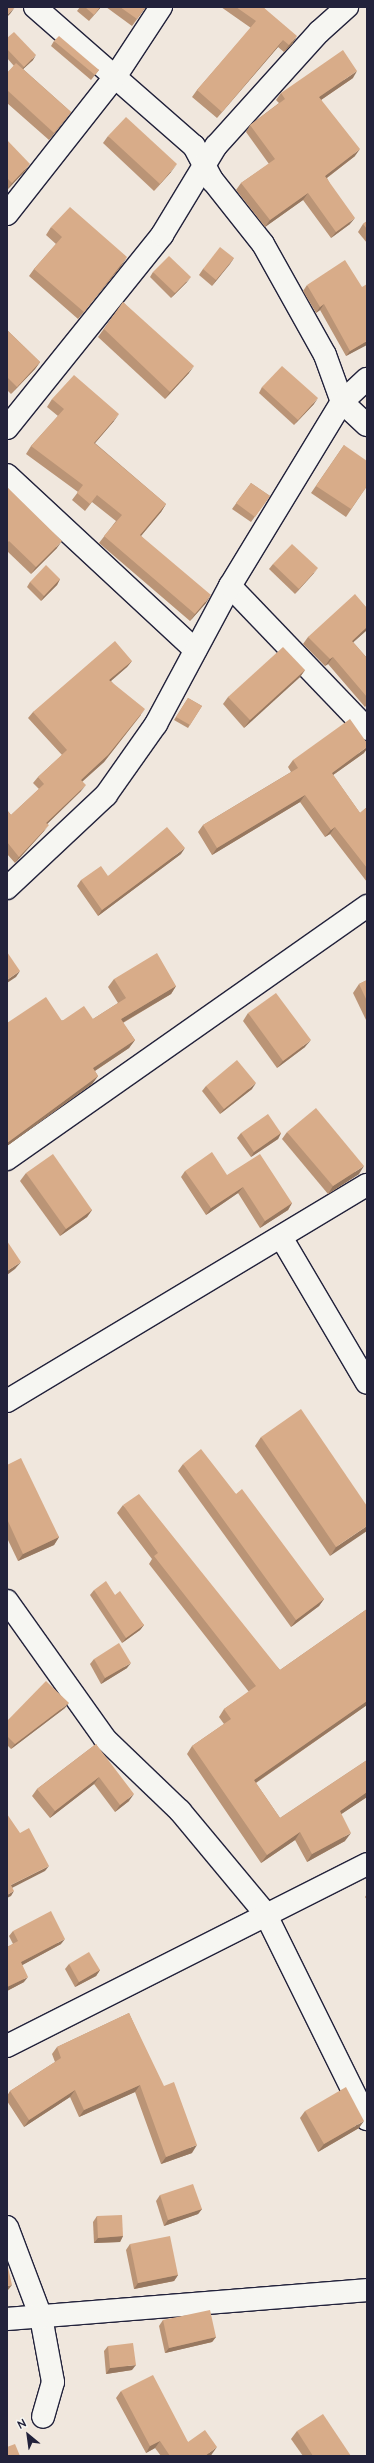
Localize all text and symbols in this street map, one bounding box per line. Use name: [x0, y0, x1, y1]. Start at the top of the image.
north arrow: [8, 2415, 48, 2455]
text: N: [15, 2416, 29, 2432]

